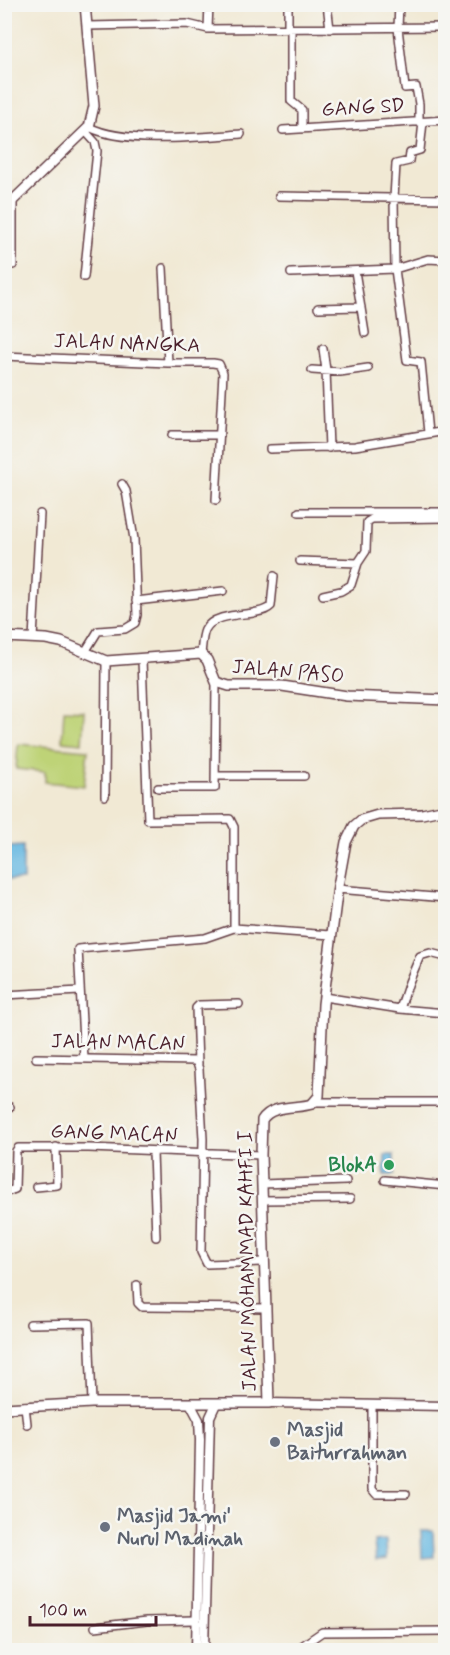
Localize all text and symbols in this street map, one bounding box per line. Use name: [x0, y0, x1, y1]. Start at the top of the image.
street label: GANG SD: [321, 92, 405, 124]
street label: JALAN NANGKA: [53, 328, 201, 360]
street label: JALAN PASO: [231, 654, 345, 690]
street label: JALAN MACAN: [51, 1028, 185, 1058]
street label: GANG MACAN: [50, 1118, 178, 1150]
street label: JALAN MOHAMMAD KAHFI I: [232, 1130, 264, 1392]
place label: BlokA: [328, 1152, 377, 1179]
marker: BlokA: [382, 1158, 396, 1172]
place label: Masjid Baiturrahman: [287, 1417, 407, 1467]
marker: Masjid Baiturrahman: [268, 1435, 282, 1449]
place label: Masjid Jami' Nurul Madinah: [117, 1503, 243, 1553]
marker: Masjid Jami' Nurul Madinah: [98, 1520, 112, 1534]
scale bar: [30, 1589, 156, 1627]
text: 100 m: [39, 1599, 87, 1623]

